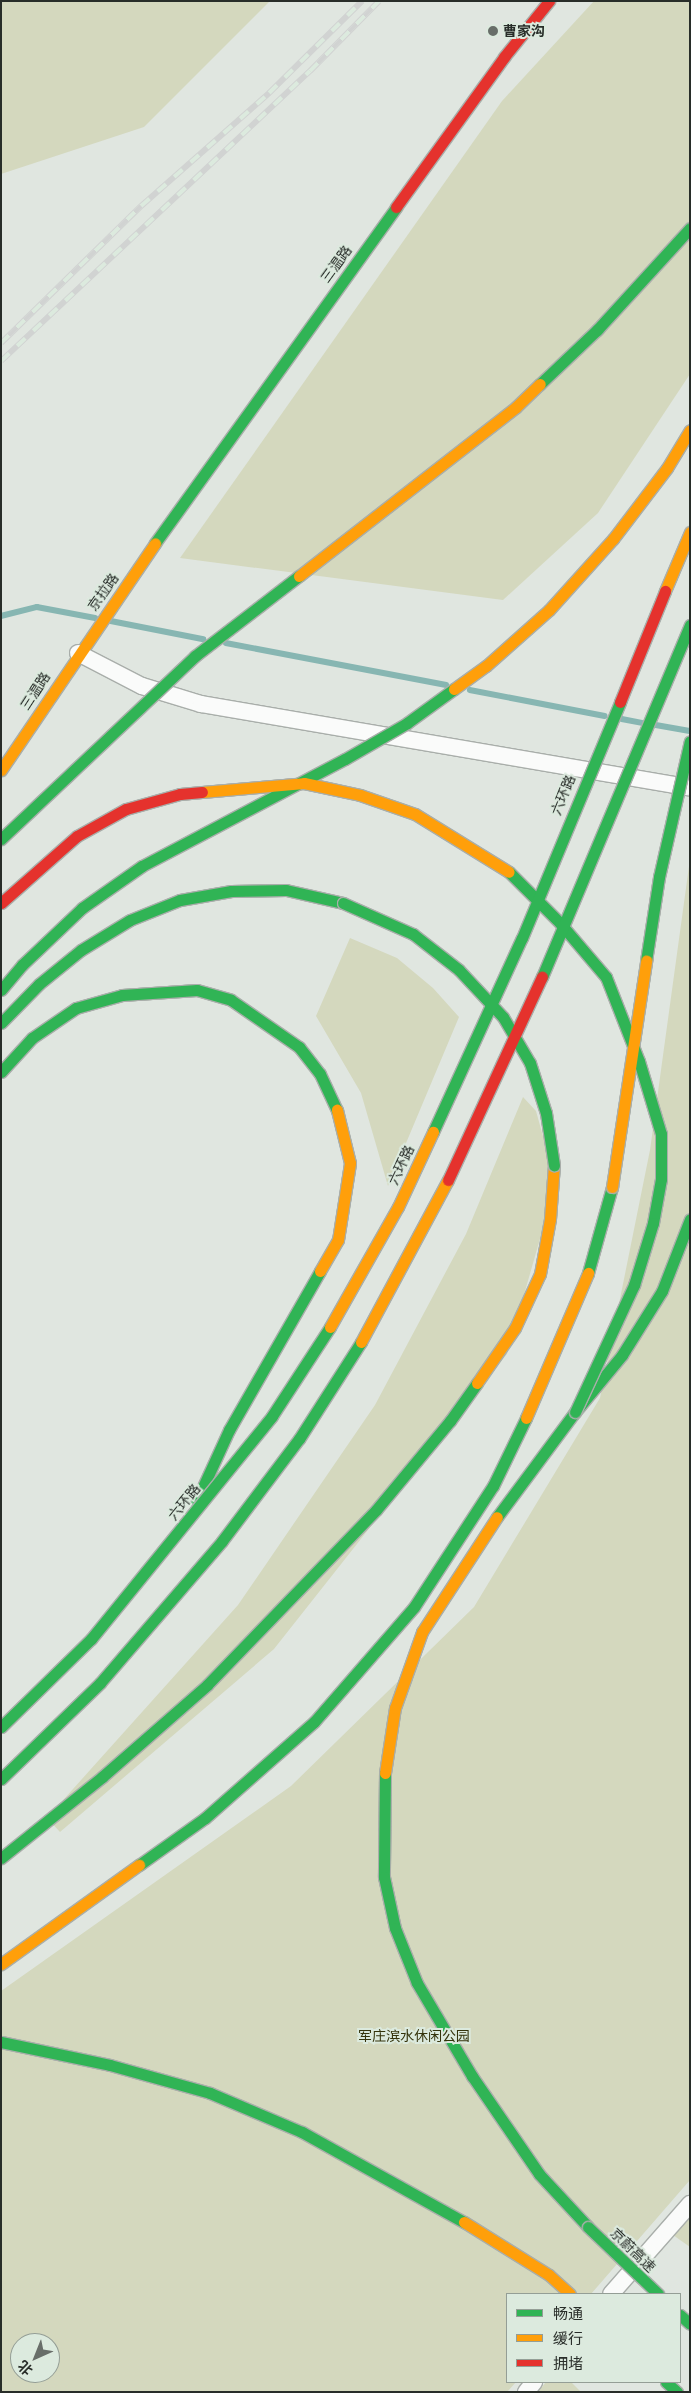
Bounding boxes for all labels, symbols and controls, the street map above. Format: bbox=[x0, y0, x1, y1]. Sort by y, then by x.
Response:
place label: 曹家沟 bbox=[503, 23, 545, 39]
marker: 曹家沟 bbox=[487, 25, 499, 37]
street label: 三温路 bbox=[317, 242, 355, 286]
street label: 京拉路 bbox=[84, 570, 122, 614]
street label: 三温路 bbox=[17, 669, 53, 713]
street label: 六环路 bbox=[547, 772, 579, 818]
street label: 六环路 bbox=[385, 1142, 417, 1188]
street label: 六环路 bbox=[164, 1480, 204, 1524]
park label: 军庄滨水休闲公园 bbox=[358, 2028, 470, 2044]
street label: 京蔚高速 bbox=[607, 2225, 659, 2275]
legend bbox=[506, 2293, 681, 2383]
text: 畅通 bbox=[553, 2305, 583, 2322]
text: 缓行 bbox=[553, 2330, 583, 2347]
north arrow bbox=[10, 2333, 60, 2383]
text: 拥堵 bbox=[553, 2355, 583, 2372]
text: 北 bbox=[15, 2357, 36, 2379]

